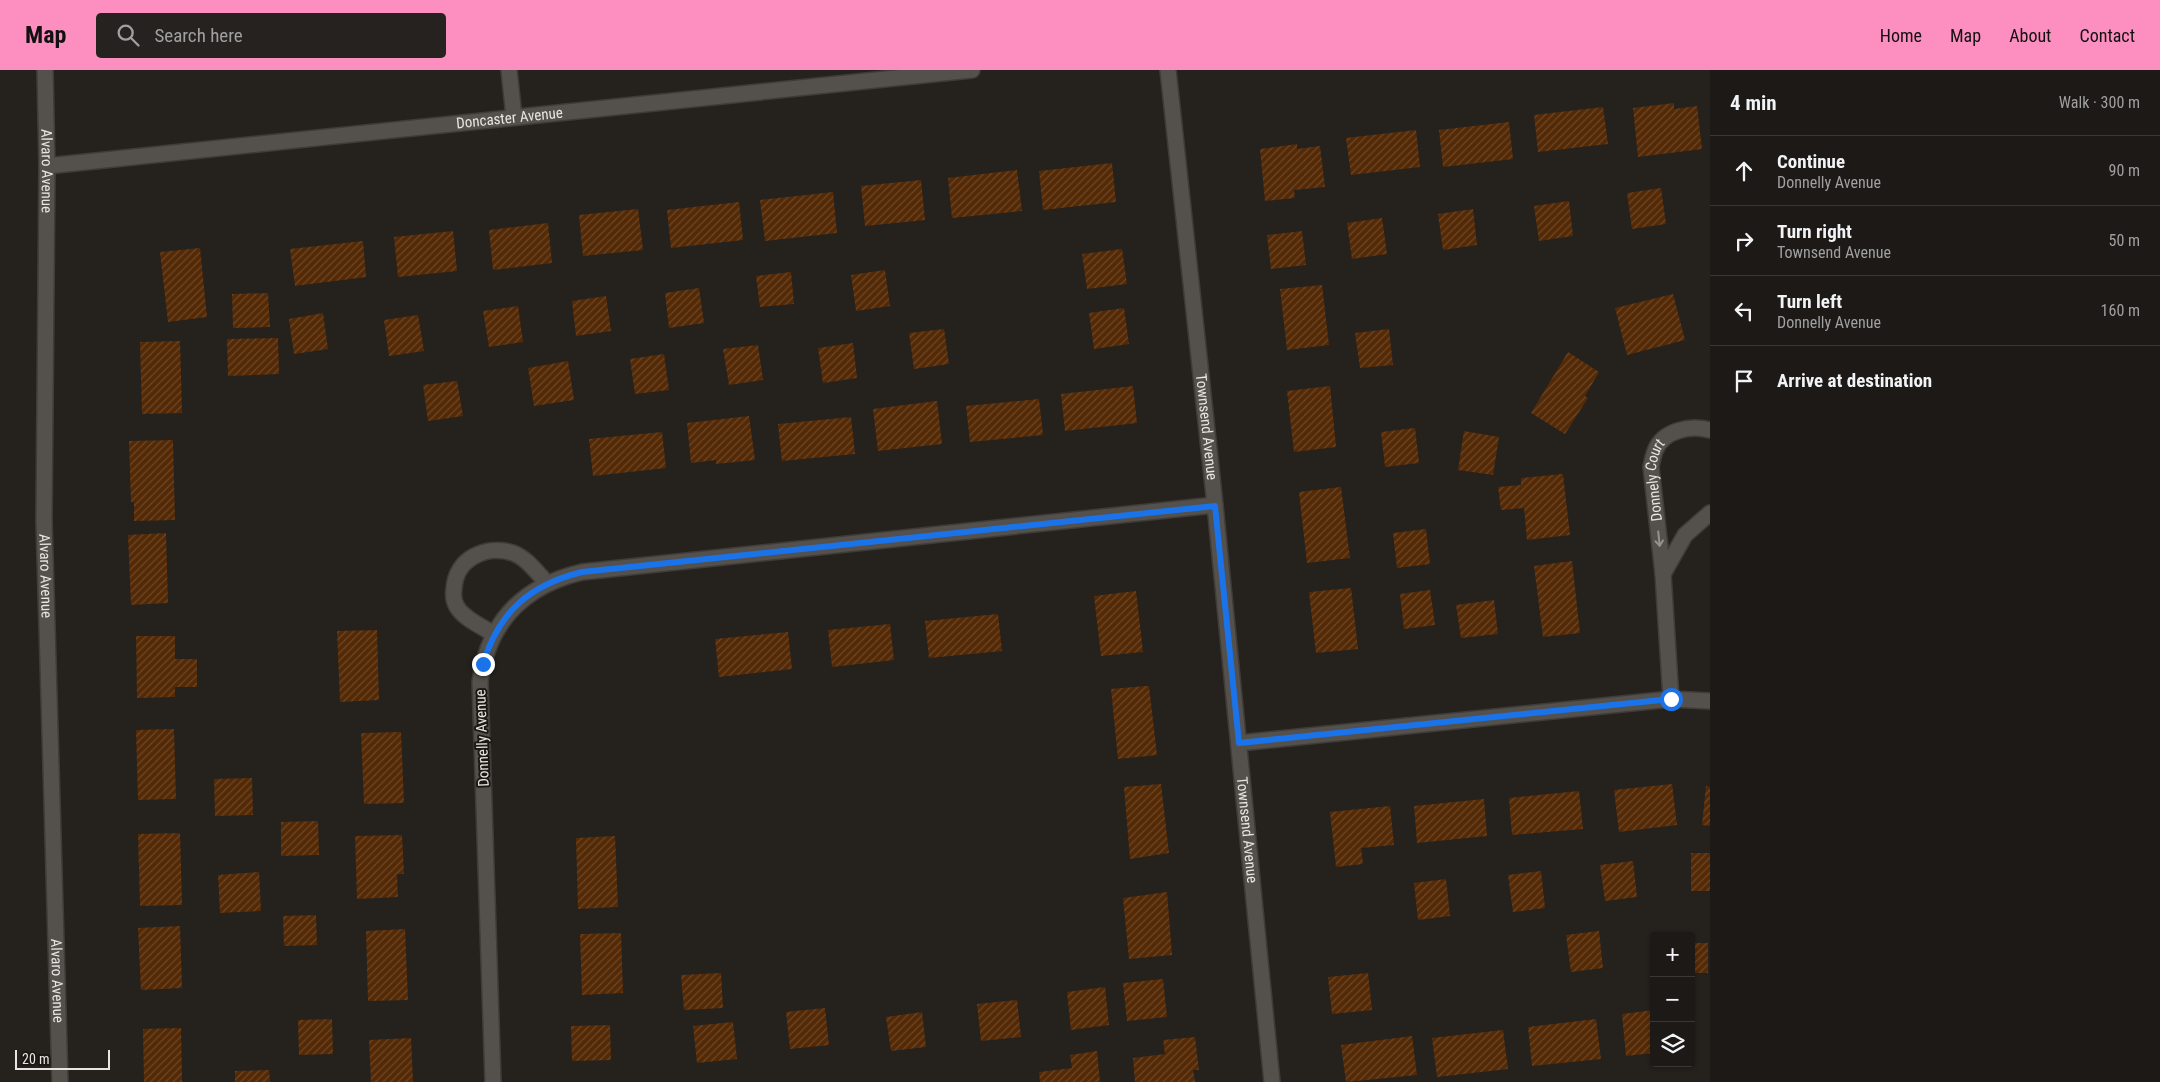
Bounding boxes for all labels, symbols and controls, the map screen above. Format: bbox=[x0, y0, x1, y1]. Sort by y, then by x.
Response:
search box bbox=[96, 13, 446, 58]
text: Map bbox=[25, 21, 66, 49]
icon: search bbox=[114, 21, 142, 49]
text: Search here bbox=[154, 24, 243, 47]
text: Home bbox=[1880, 25, 1922, 46]
text: Map bbox=[1950, 25, 1981, 46]
text: About bbox=[2009, 25, 2051, 46]
text: Contact bbox=[2079, 25, 2135, 46]
text: 4 min bbox=[1730, 91, 1777, 115]
text: Walk · 300 m bbox=[2059, 93, 2140, 112]
street label: Doncaster Avenue bbox=[455, 104, 564, 132]
street label: Alvaro Avenue bbox=[37, 129, 56, 213]
text: Continue bbox=[1777, 150, 1845, 173]
icon: ahead bbox=[1730, 157, 1758, 185]
text: 90 m bbox=[2108, 161, 2140, 180]
text: Donnelly Avenue bbox=[1777, 173, 1881, 192]
text: Turn right bbox=[1777, 220, 1852, 243]
icon: right bbox=[1730, 227, 1758, 255]
text: 50 m bbox=[2108, 231, 2140, 250]
text: Townsend Avenue bbox=[1777, 243, 1891, 262]
text: Turn left bbox=[1777, 290, 1842, 313]
icon: left bbox=[1730, 297, 1758, 325]
text: 160 m bbox=[2101, 301, 2140, 320]
text: Donnelly Avenue bbox=[1777, 313, 1881, 332]
icon: arrive bbox=[1730, 367, 1758, 395]
text: Arrive at destination bbox=[1777, 369, 1932, 392]
street label: Townsend Avenue bbox=[1192, 373, 1221, 481]
street label: Donnely Court bbox=[1641, 435, 1668, 522]
one-way arrow bbox=[1654, 531, 1664, 547]
street label: Alvaro Avenue bbox=[35, 534, 56, 618]
route end bbox=[472, 653, 495, 676]
route start bbox=[1660, 688, 1683, 711]
street label: Donnelly Avenue bbox=[471, 689, 493, 787]
street label: Townsend Avenue bbox=[1233, 776, 1261, 884]
map controls bbox=[1650, 932, 1695, 1067]
button: + bbox=[1650, 932, 1695, 977]
street label: Alvaro Avenue bbox=[47, 938, 67, 1023]
button: − bbox=[1650, 977, 1695, 1022]
button: layers bbox=[1650, 1022, 1695, 1067]
scale bar bbox=[15, 1047, 110, 1070]
text: 20 m bbox=[22, 1051, 50, 1067]

